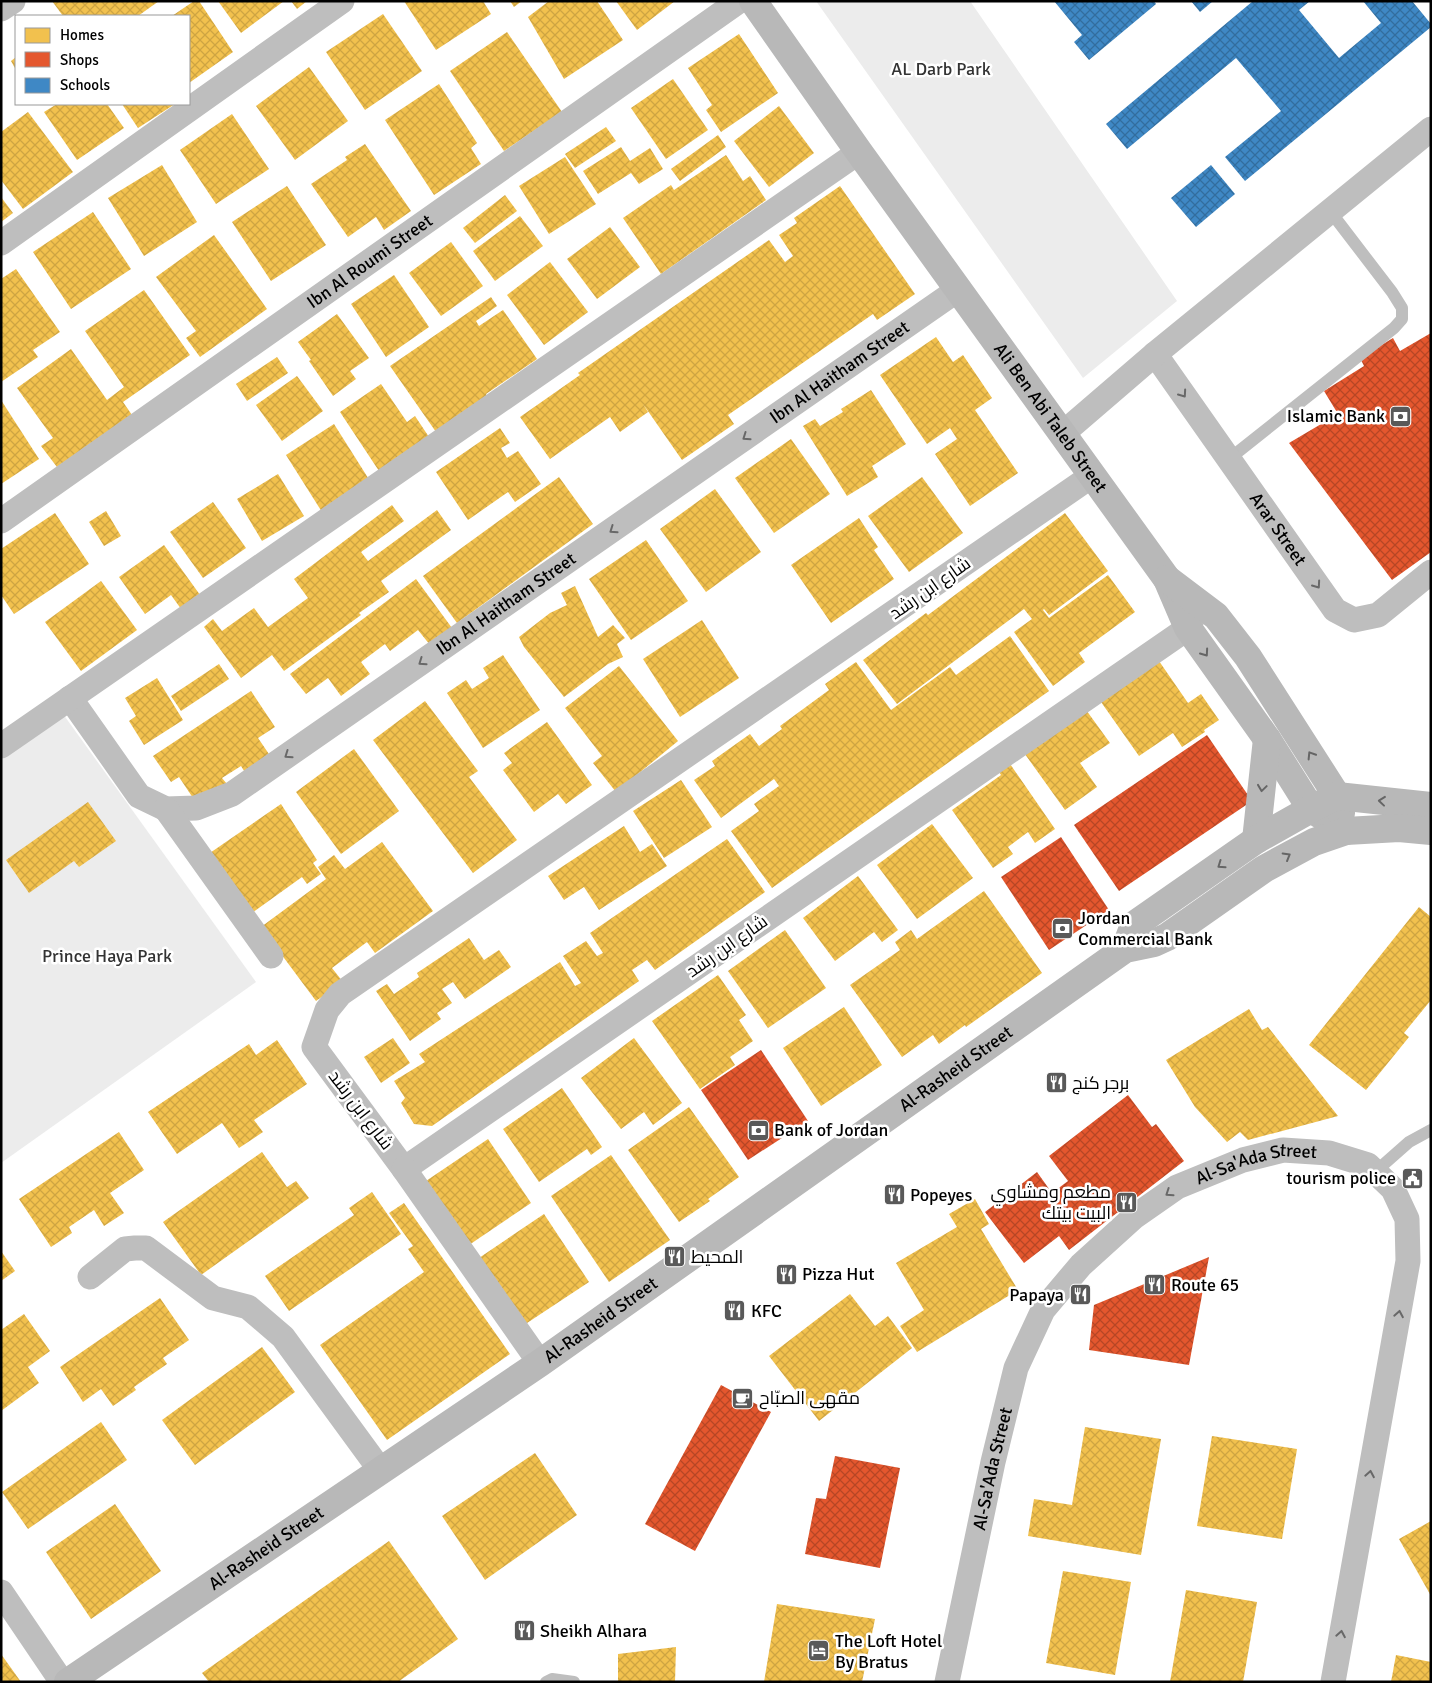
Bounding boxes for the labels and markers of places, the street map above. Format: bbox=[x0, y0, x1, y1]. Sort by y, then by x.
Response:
bank icon: Islamic Bank bbox=[1389, 404, 1413, 428]
place label: Islamic Bank bbox=[1287, 405, 1385, 427]
place label: Jordan Commercial Bank bbox=[1078, 907, 1213, 950]
bank icon: Jordan Commercial Bank bbox=[1050, 916, 1074, 940]
restaurant icon: برجر كنج bbox=[1044, 1071, 1068, 1095]
place label: برجر كنج bbox=[1072, 1072, 1129, 1095]
bank icon: Bank of Jordan bbox=[746, 1118, 770, 1142]
place label: Bank of Jordan bbox=[774, 1119, 888, 1141]
public building icon: tourism police bbox=[1400, 1166, 1424, 1190]
place label: tourism police bbox=[1286, 1167, 1396, 1189]
place label: مطعم ومشاوي البيت بيتك bbox=[991, 1181, 1111, 1224]
restaurant icon: Popeyes bbox=[882, 1183, 906, 1207]
place label: Popeyes bbox=[910, 1184, 973, 1206]
restaurant icon: مطعم ومشاوي البيت بيتك bbox=[1115, 1190, 1139, 1214]
restaurant icon: المحيط bbox=[663, 1245, 687, 1269]
place label: المحيط bbox=[691, 1246, 743, 1268]
restaurant icon: Pizza Hut bbox=[774, 1262, 798, 1286]
place label: Pizza Hut bbox=[802, 1263, 875, 1285]
restaurant icon: Route 65 bbox=[1143, 1273, 1167, 1297]
place label: Route 65 bbox=[1171, 1274, 1239, 1296]
restaurant icon: Papaya bbox=[1068, 1283, 1092, 1307]
place label: Papaya bbox=[1009, 1284, 1064, 1306]
restaurant icon: KFC bbox=[723, 1299, 747, 1323]
place label: KFC bbox=[751, 1300, 782, 1322]
cafe icon: مقهى الصبّاح bbox=[731, 1386, 755, 1410]
place label: مقهى الصبّاح bbox=[759, 1387, 860, 1410]
restaurant icon: Sheikh Alhara bbox=[512, 1619, 536, 1643]
place label: Sheikh Alhara bbox=[540, 1620, 647, 1642]
place label: The Loft Hotel By Bratus bbox=[835, 1630, 942, 1673]
hotel icon: The Loft Hotel By Bratus bbox=[807, 1639, 831, 1663]

